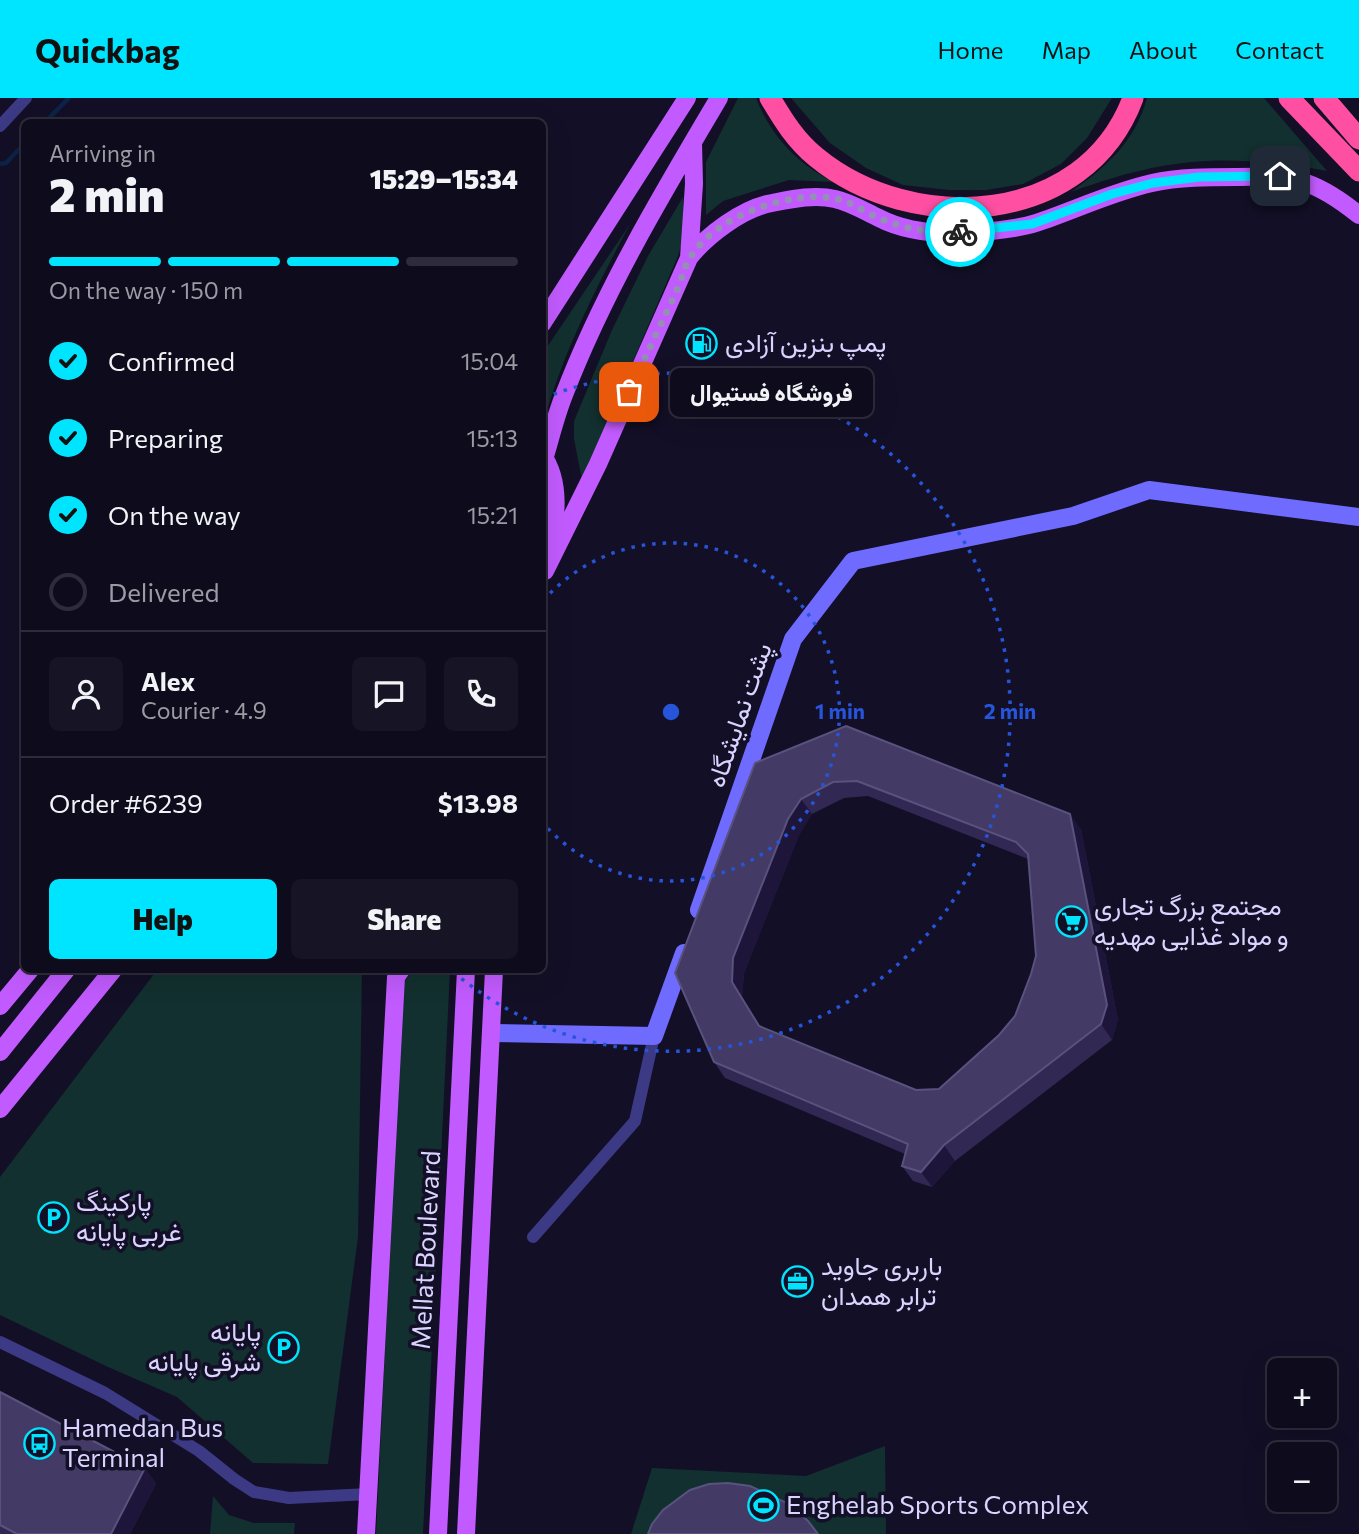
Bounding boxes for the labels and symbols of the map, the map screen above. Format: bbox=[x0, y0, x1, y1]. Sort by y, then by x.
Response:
pin bbox=[1250, 146, 1310, 206]
courier bbox=[925, 197, 995, 267]
fuel station icon: پمپ بنزین آزادی bbox=[685, 326, 719, 360]
place label: پمپ بنزین آزادی bbox=[725, 326, 886, 361]
pin bbox=[599, 362, 659, 422]
callout: فروشگاه فستیوال bbox=[671, 368, 874, 416]
street label: پشت نمایشگاه bbox=[698, 638, 781, 792]
text: 1 min bbox=[815, 698, 865, 723]
text: 2 min bbox=[984, 698, 1036, 723]
centre of rings bbox=[659, 700, 683, 724]
place label: مجتمع بزرگ تجاری و مواد غذایی مهدیه bbox=[1094, 889, 1289, 952]
supermarket icon: مجتمع بزرگ تجاری و مواد غذایی مهدیه bbox=[1054, 904, 1088, 938]
street label: Mellat Boulevard bbox=[404, 1150, 445, 1350]
place label: پارکینگ غربی پایانه bbox=[76, 1185, 182, 1250]
parking icon: پارکینگ غربی پایانه bbox=[36, 1200, 70, 1234]
place label: باربری جاوید ترابر همدان bbox=[821, 1249, 942, 1312]
office icon: باربری جاوید ترابر همدان bbox=[781, 1264, 815, 1298]
place label: پایانه شرقی پایانه bbox=[148, 1315, 261, 1380]
parking icon: پایانه شرقی پایانه bbox=[267, 1330, 301, 1364]
place label: Hamedan Bus Terminal bbox=[62, 1411, 223, 1472]
bus stop icon: Hamedan Bus Terminal bbox=[22, 1426, 56, 1460]
sports icon: Enghelab Sports Complex bbox=[746, 1488, 780, 1522]
place label: Enghelab Sports Complex bbox=[786, 1488, 1089, 1519]

